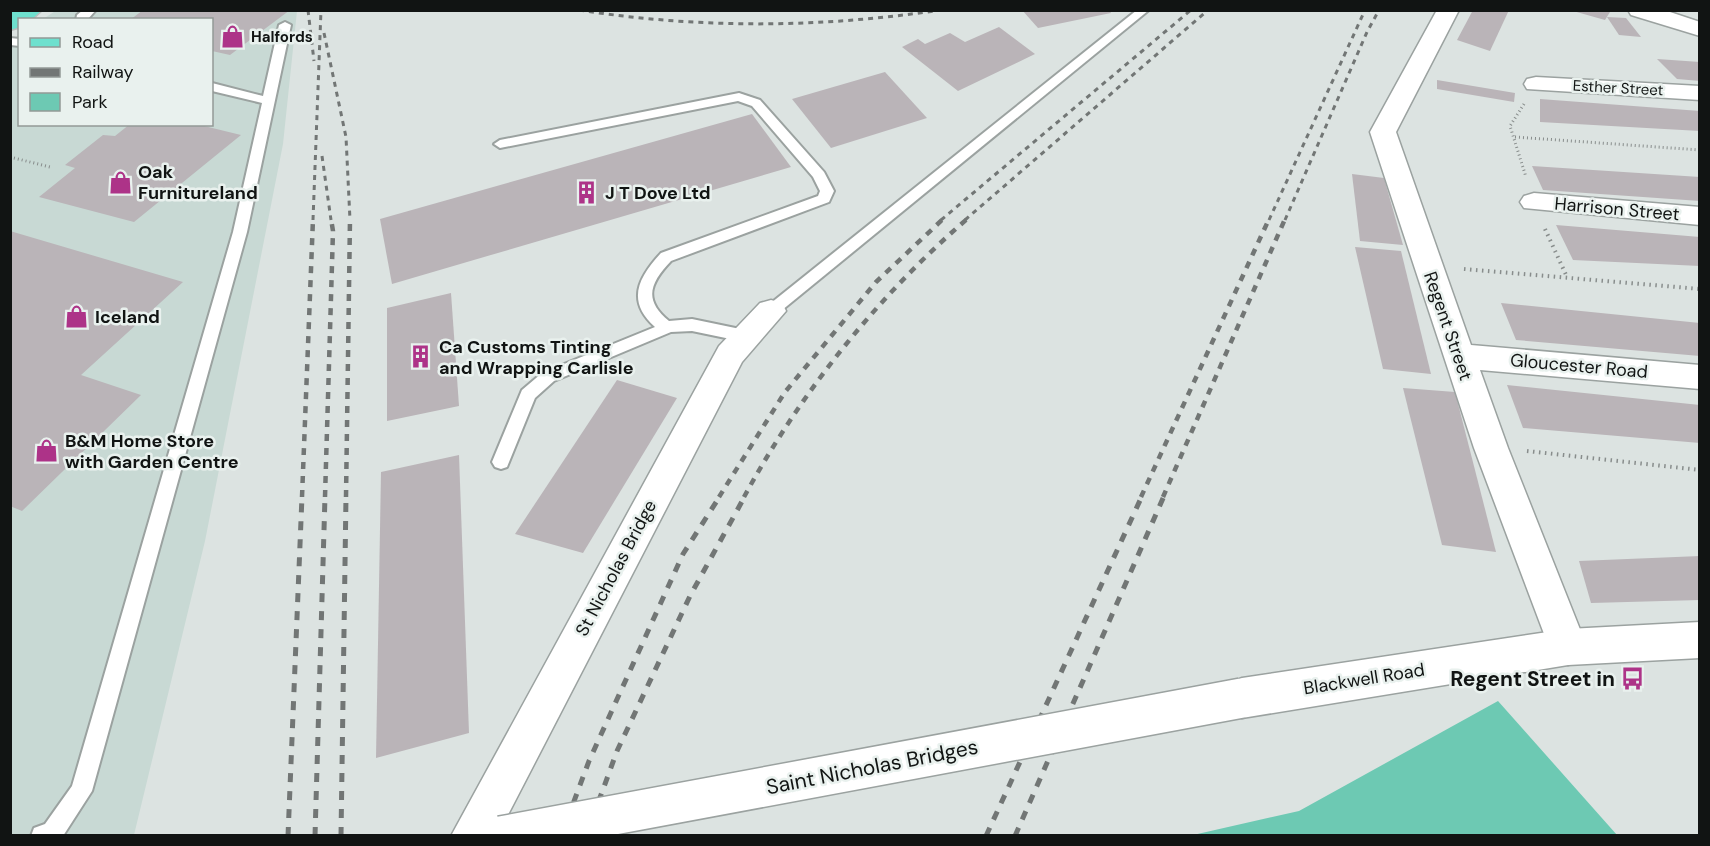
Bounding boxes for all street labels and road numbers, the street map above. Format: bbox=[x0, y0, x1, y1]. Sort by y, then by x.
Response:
street label: Esther Street bbox=[1572, 76, 1664, 100]
street label: Harrison Street bbox=[1553, 192, 1681, 226]
street label: Regent Street bbox=[1418, 268, 1478, 384]
street label: Gloucester Road bbox=[1509, 348, 1649, 384]
street label: St Nicholas Bridge bbox=[570, 496, 662, 640]
street label: Blackwell Road bbox=[1302, 658, 1426, 700]
street label: Saint Nicholas Bridges bbox=[764, 733, 980, 801]

